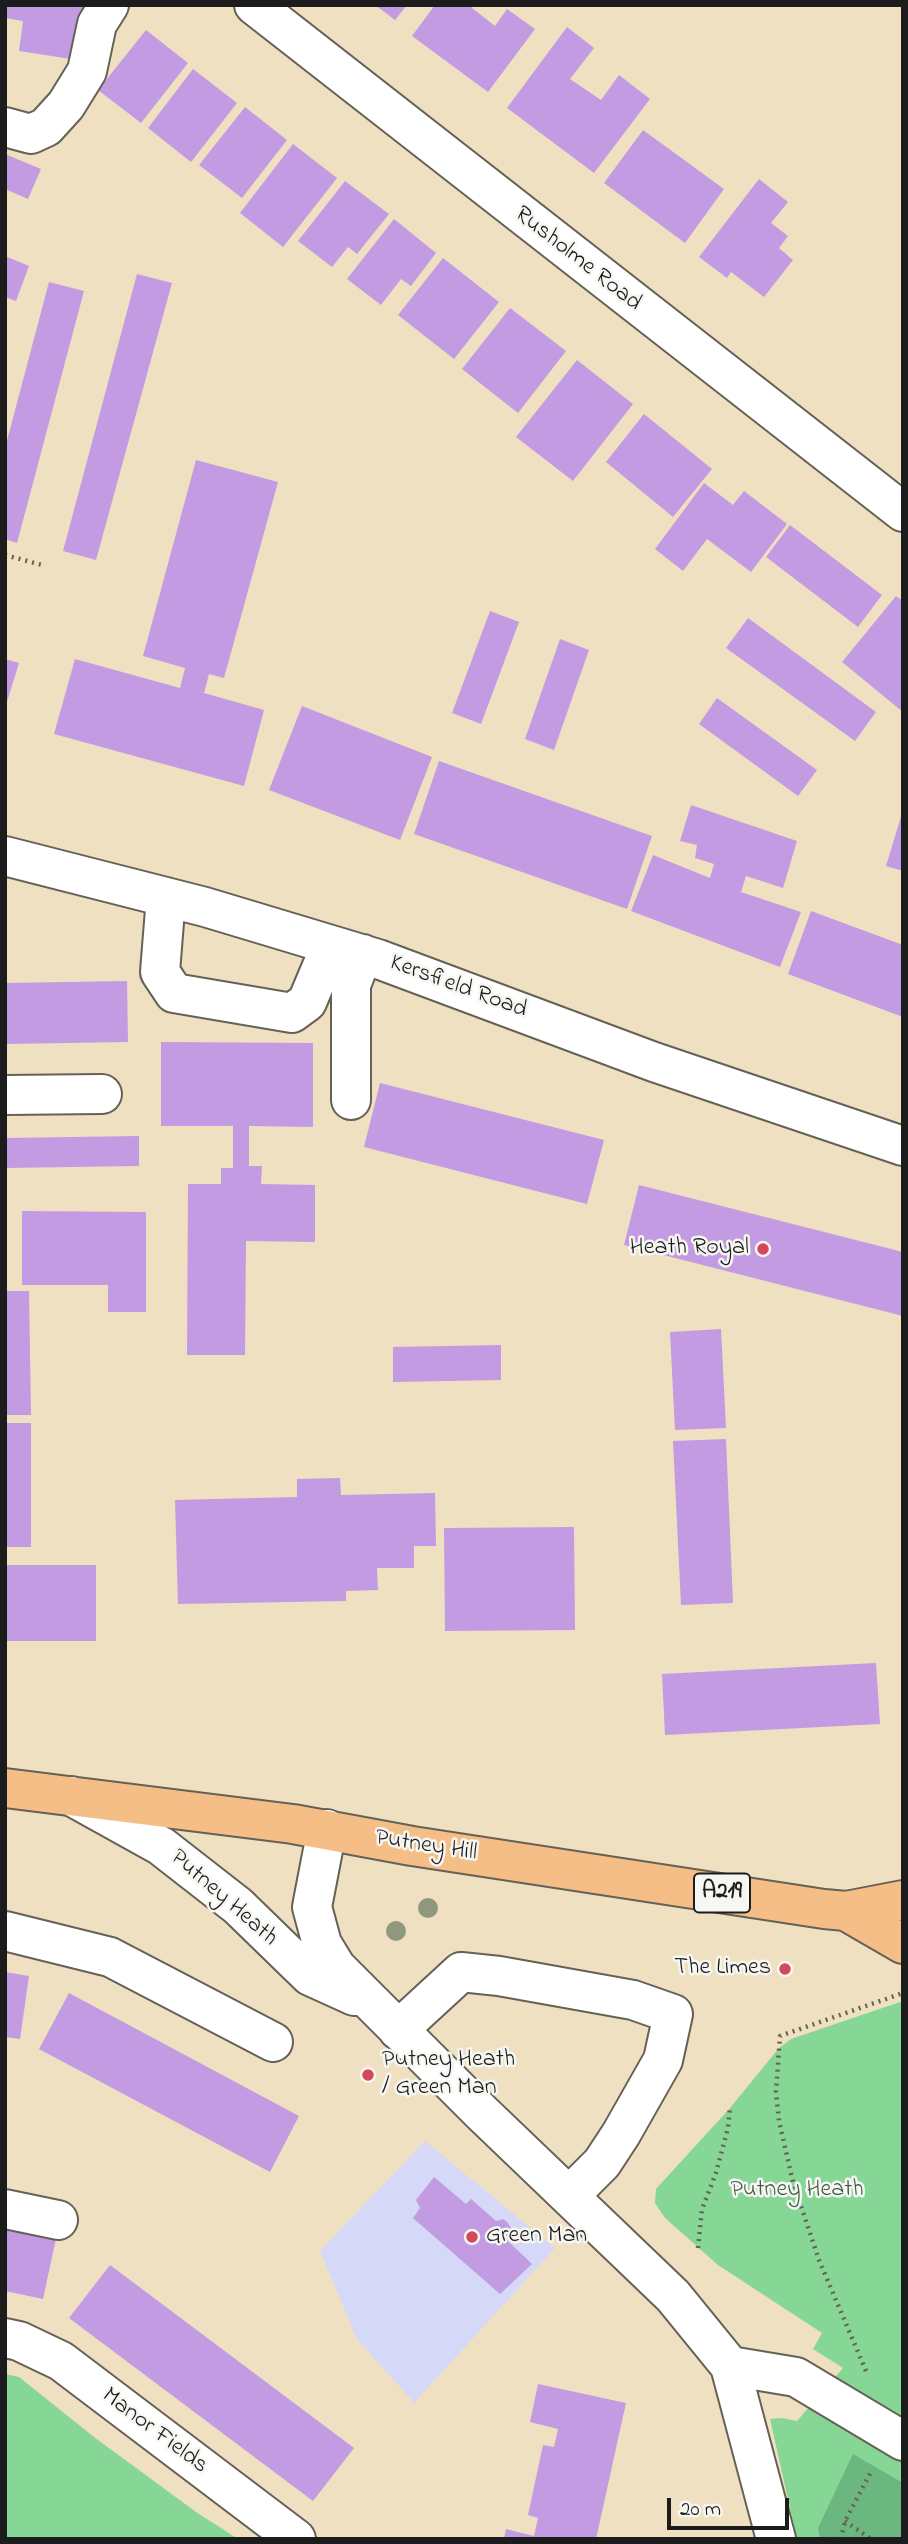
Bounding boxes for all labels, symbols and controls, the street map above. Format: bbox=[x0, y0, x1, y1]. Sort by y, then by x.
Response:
street label: Rusholme Road bbox=[507, 201, 647, 319]
street label: Kersfield Road bbox=[385, 950, 531, 1026]
place label: Heath Royal bbox=[630, 1235, 749, 1263]
marker: Heath Royal bbox=[755, 1241, 771, 1257]
street label: Putney Hill bbox=[373, 1825, 479, 1869]
street label: Putney Heath bbox=[163, 1844, 283, 1954]
road number: A219 bbox=[694, 1874, 750, 1912]
place label: The Limes bbox=[674, 1955, 771, 1983]
marker: The Limes bbox=[777, 1961, 793, 1977]
place label: Putney Heath / Green Man bbox=[382, 2047, 515, 2103]
marker: Putney Heath / Green Man bbox=[360, 2067, 376, 2083]
park label: Putney Heath bbox=[730, 2177, 864, 2205]
place label: Green Man bbox=[486, 2223, 587, 2251]
marker: Green Man bbox=[464, 2229, 480, 2245]
street label: Manor Fields bbox=[95, 2383, 213, 2481]
scale bar bbox=[670, 2484, 792, 2528]
text: 20 m bbox=[680, 2495, 721, 2525]

